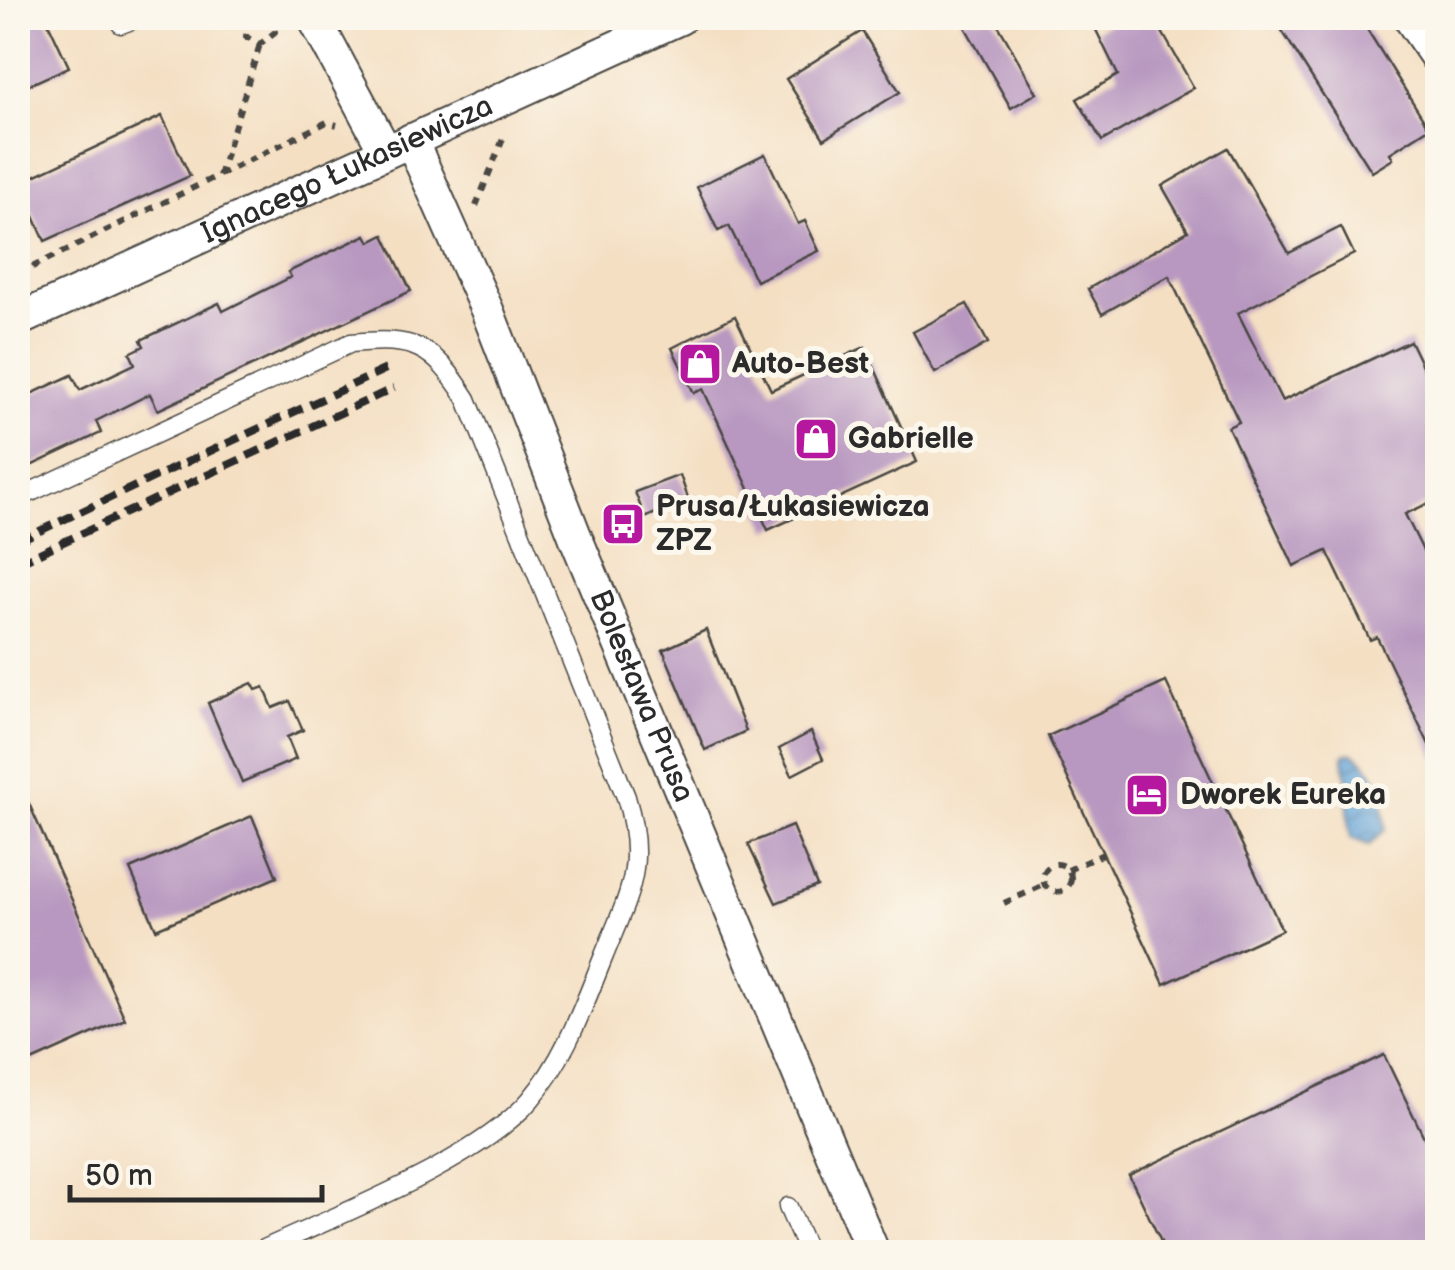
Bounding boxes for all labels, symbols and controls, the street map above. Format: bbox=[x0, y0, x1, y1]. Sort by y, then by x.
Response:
street label: Ignacego Łukasiewicza bbox=[196, 88, 499, 252]
shop icon: Auto-Best bbox=[677, 341, 723, 387]
place label: Auto-Best bbox=[731, 346, 869, 382]
shop icon: Gabrielle bbox=[793, 416, 839, 462]
place label: Gabrielle bbox=[848, 421, 974, 457]
place label: Prusa/Łukasiewicza ZPZ bbox=[656, 489, 930, 559]
bus stop icon: Prusa/Łukasiewicza ZPZ bbox=[600, 501, 646, 547]
street label: Bolesława Prusa bbox=[581, 585, 702, 807]
hotel icon: Dworek Eureka bbox=[1124, 772, 1170, 818]
place label: Dworek Eureka bbox=[1180, 777, 1386, 813]
scale bar bbox=[70, 1140, 322, 1202]
text: 50 m bbox=[85, 1158, 153, 1194]

